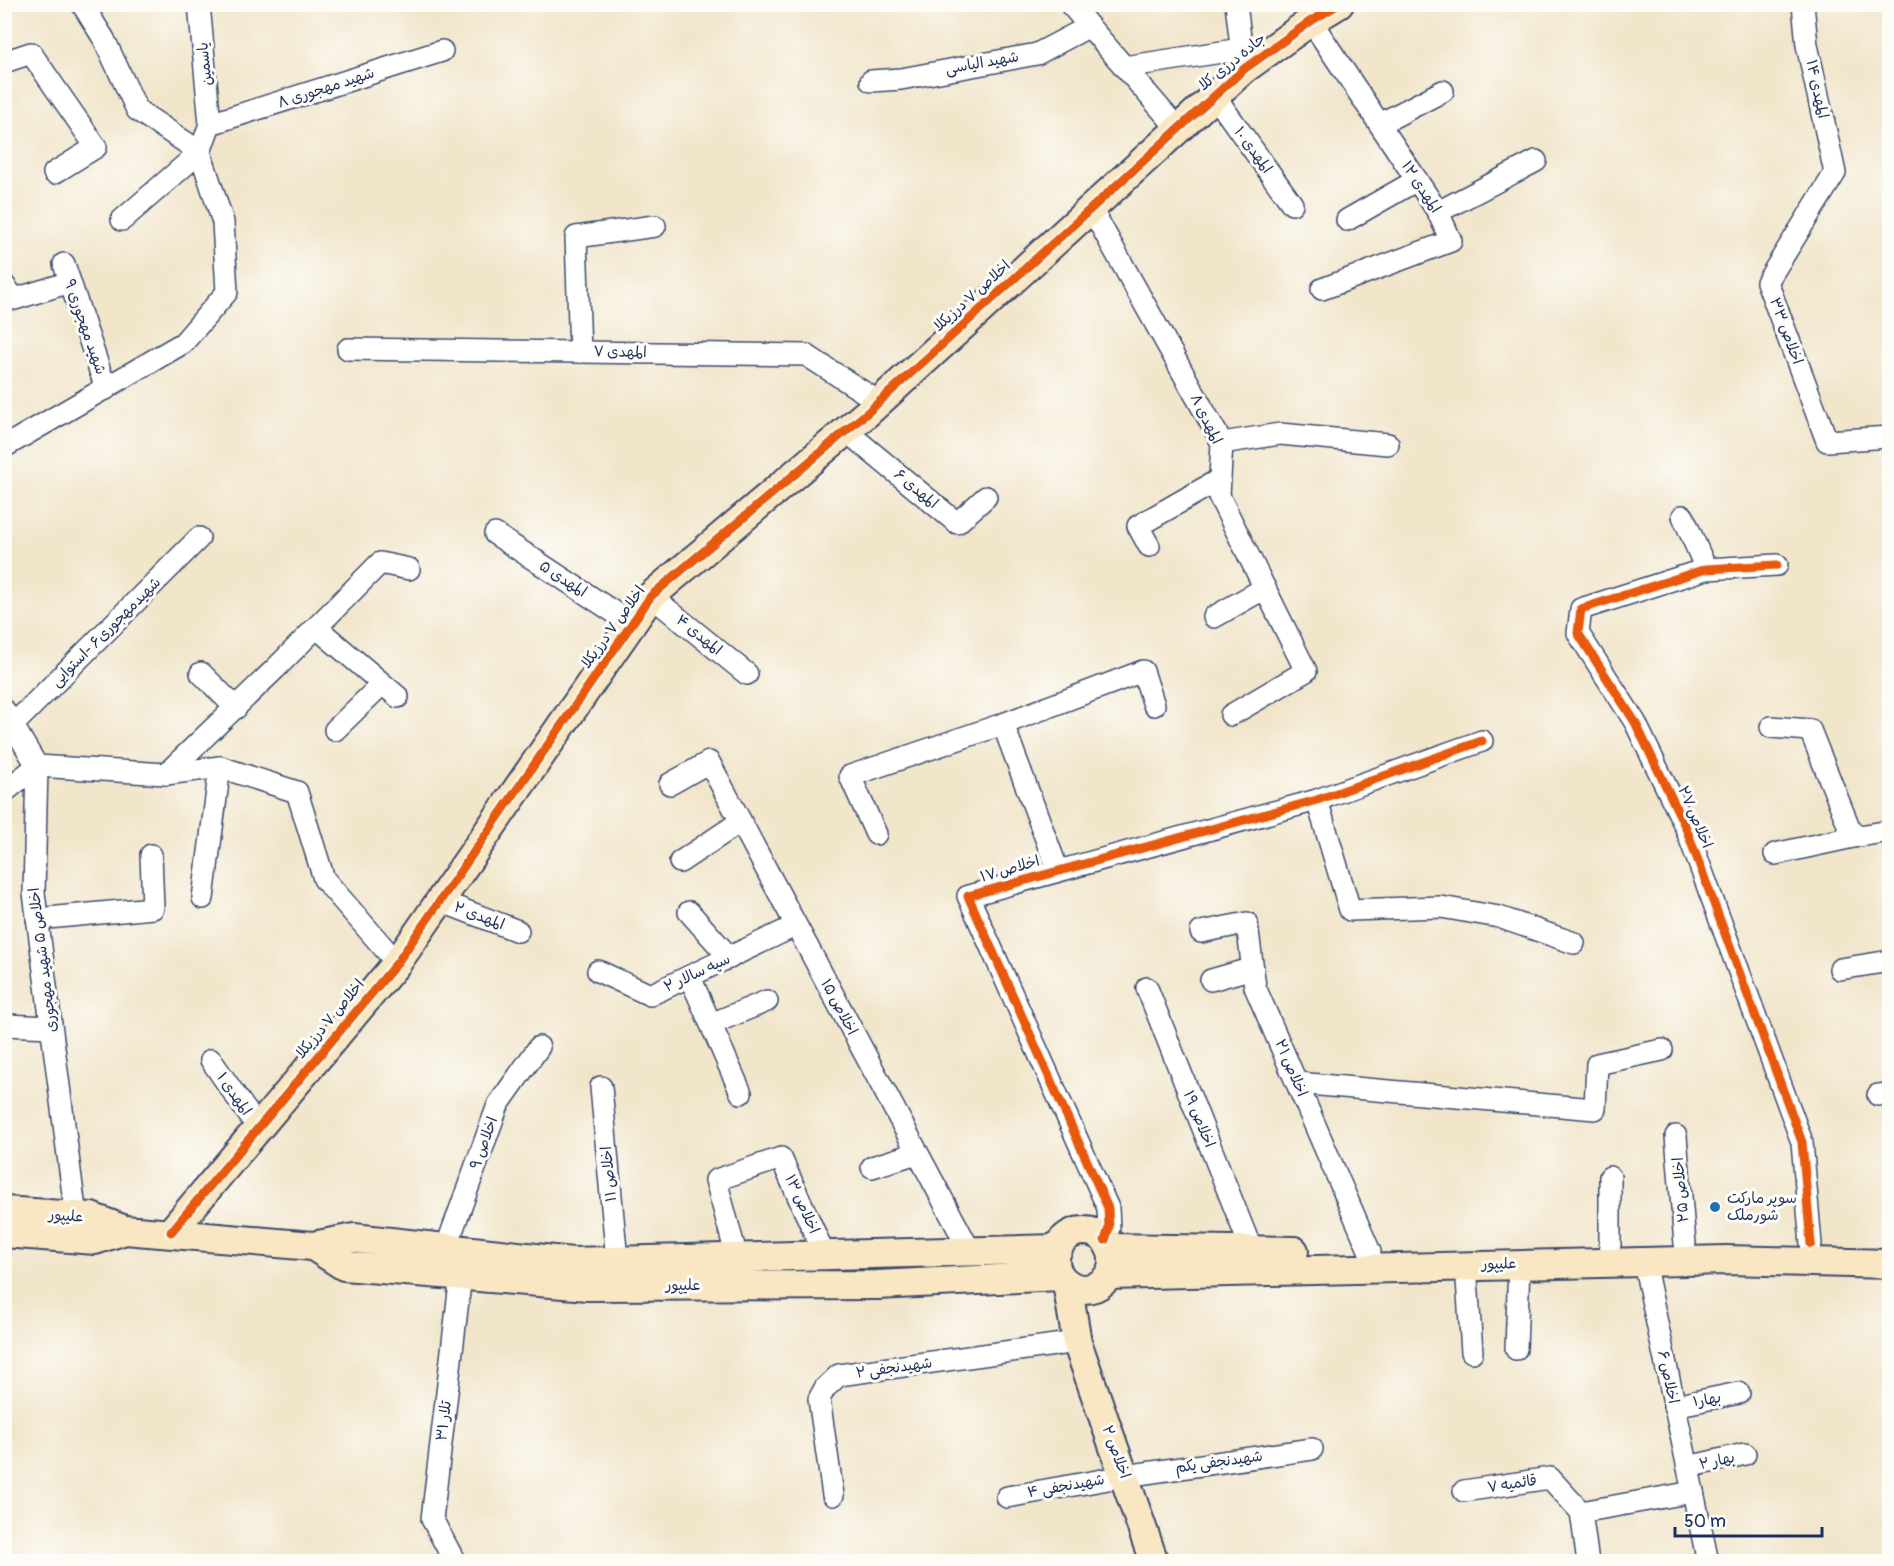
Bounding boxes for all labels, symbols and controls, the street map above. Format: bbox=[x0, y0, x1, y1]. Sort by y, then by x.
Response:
street label: جاده درزی کلا bbox=[1194, 29, 1270, 95]
street label: یاسمین bbox=[193, 41, 217, 87]
street label: شهید الیاسی bbox=[944, 47, 1020, 79]
street label: المهدی ۱۴ bbox=[1802, 58, 1832, 120]
street label: شهید مهجوری ۸ bbox=[275, 63, 377, 113]
street label: المهدی ۱۰ bbox=[1230, 123, 1276, 177]
street label: المهدی ۱۲ bbox=[1397, 157, 1445, 217]
street label: اخلاص ۷ درزیکلا bbox=[929, 256, 1015, 336]
street label: شهید مهجوری ۹ bbox=[60, 277, 110, 377]
street label: اخلاص ۳۳ bbox=[1765, 295, 1807, 367]
street label: المهدی ۷ bbox=[593, 342, 647, 362]
street label: المهدی ۸ bbox=[1186, 391, 1226, 447]
street label: المهدی ۶ bbox=[890, 465, 942, 513]
street label: المهدی ۵ bbox=[535, 557, 591, 601]
street label: شهیدمهجوری۶ -استوایی bbox=[47, 573, 165, 691]
street label: اخلاص ۷ درزیکلا bbox=[577, 582, 649, 672]
street label: المهدی ۴ bbox=[672, 611, 726, 659]
street label: اخلاص ۲۷ bbox=[1673, 783, 1717, 851]
street label: اخلاص ۱۷ bbox=[978, 851, 1042, 887]
street label: اخلاص ۵ شهید مهجوری bbox=[25, 887, 61, 1033]
street label: المهدی ۲ bbox=[451, 898, 507, 934]
street label: سپه سالار ۲ bbox=[661, 949, 733, 997]
street label: اخلاص ۷ درزیکلا bbox=[291, 975, 369, 1063]
street label: اخلاص ۱۵ bbox=[816, 976, 862, 1038]
street label: اخلاص ۲۱ bbox=[1270, 1036, 1312, 1100]
street label: المهدی ۱ bbox=[212, 1069, 256, 1119]
street label: اخلاص ۱۹ bbox=[1179, 1088, 1219, 1150]
street label: اخلاص ۹ bbox=[466, 1114, 502, 1172]
street label: اخلاص ۱۱ bbox=[597, 1145, 621, 1203]
street label: اخلاص ۲۵ bbox=[1669, 1156, 1693, 1224]
street label: اخلاص ۱۳ bbox=[781, 1171, 823, 1237]
place label: سوپر مارکت شورملک bbox=[1727, 1189, 1797, 1225]
marker: سوپر مارکت شورملک bbox=[1708, 1200, 1722, 1214]
street label: علیپور bbox=[47, 1205, 84, 1227]
street label: علیپور bbox=[1481, 1254, 1516, 1274]
street label: علیپور bbox=[665, 1276, 700, 1295]
street label: اخلاص ۶ bbox=[1653, 1349, 1683, 1405]
street label: شهیدنجفی ۲ bbox=[855, 1353, 933, 1383]
street label: بهار۱ bbox=[1691, 1388, 1723, 1412]
street label: تلار ۳۱ bbox=[432, 1399, 456, 1442]
street label: اخلاص ۲ bbox=[1098, 1423, 1134, 1481]
street label: شهیدنجفی یکم bbox=[1174, 1446, 1264, 1480]
street label: بهار ۲ bbox=[1697, 1448, 1737, 1474]
street label: شهیدنجفی ۴ bbox=[1026, 1470, 1106, 1502]
street label: قائمیه ۷ bbox=[1486, 1471, 1538, 1497]
scale bar bbox=[1675, 1500, 1822, 1538]
text: 50 m bbox=[1684, 1510, 1726, 1533]

